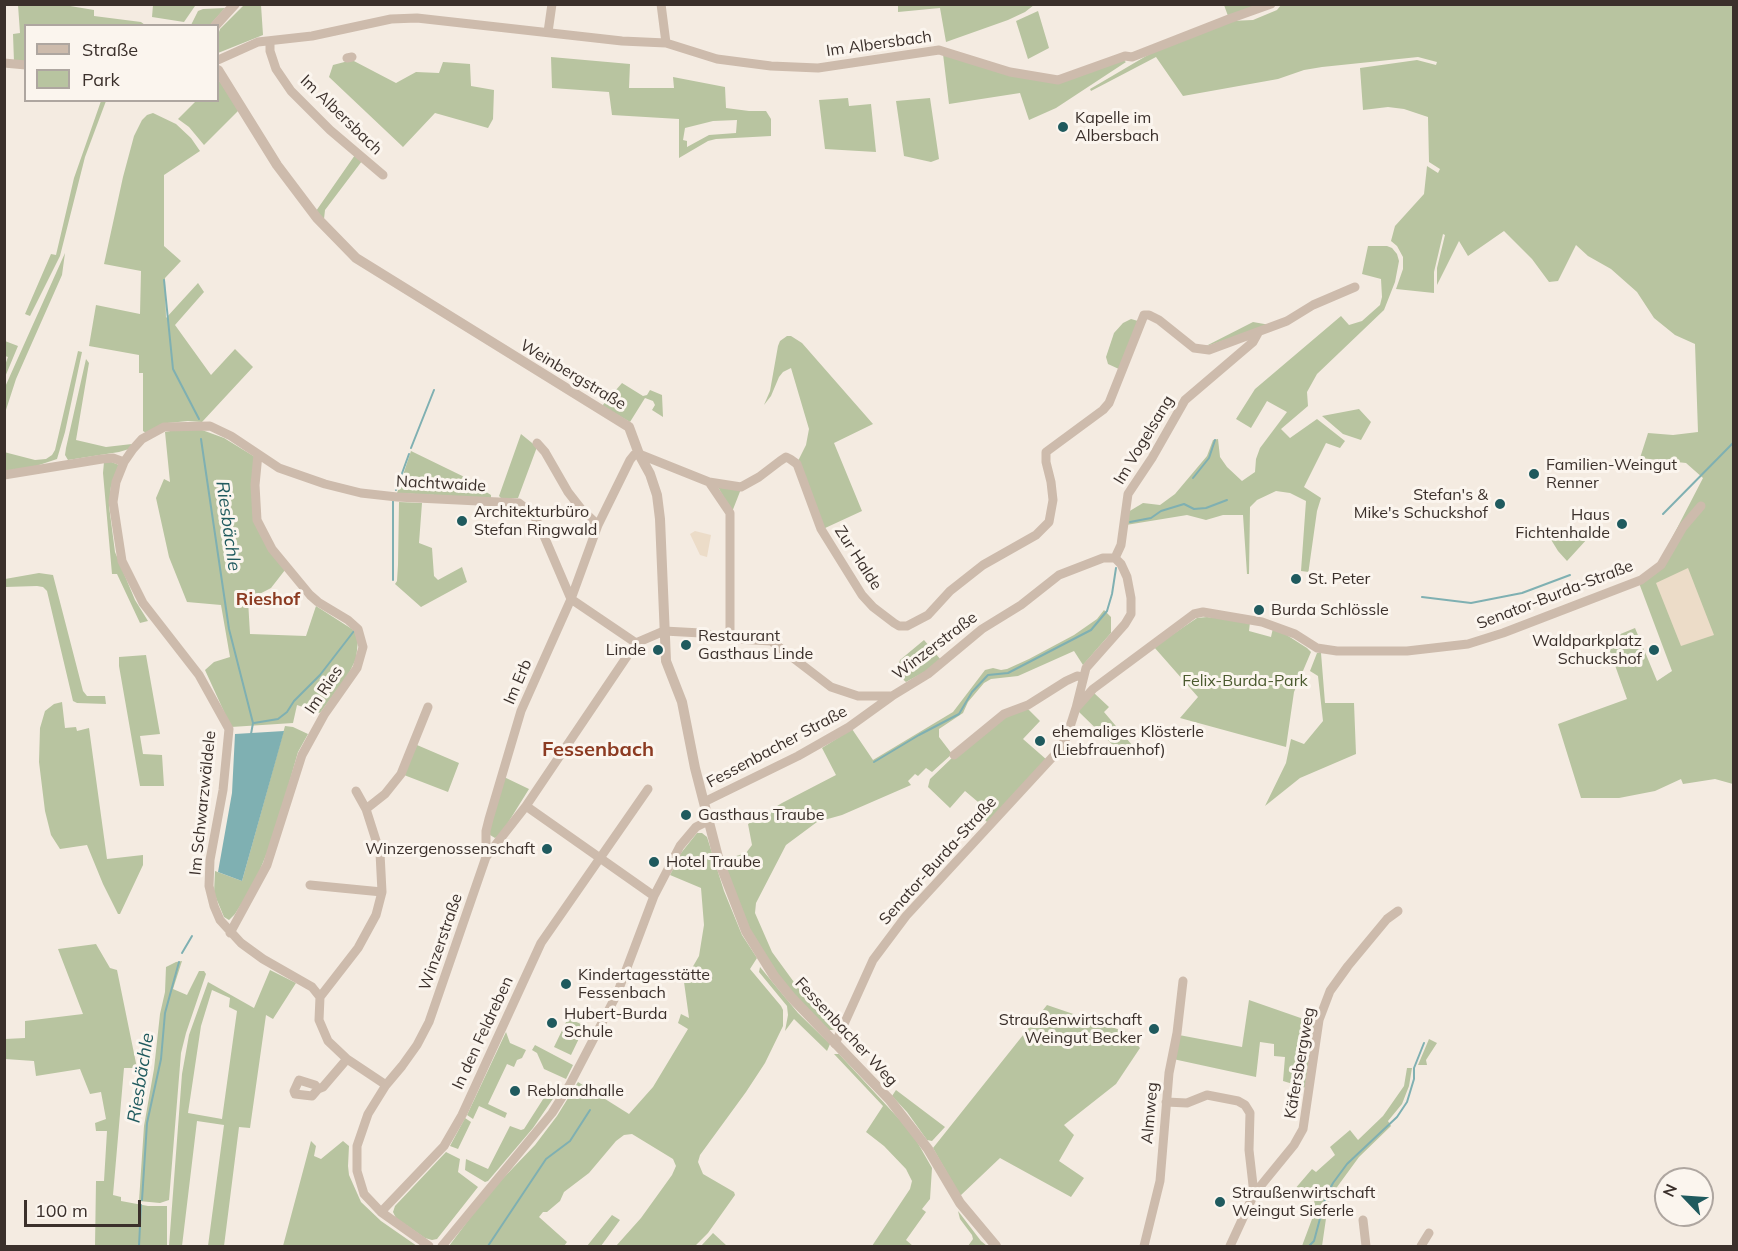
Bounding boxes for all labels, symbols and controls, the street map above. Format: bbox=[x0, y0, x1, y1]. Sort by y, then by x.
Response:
legend bbox=[24, 24, 219, 102]
street label: Im Albersbach bbox=[825, 27, 933, 61]
text: Straße bbox=[82, 38, 138, 61]
text: Park bbox=[82, 68, 120, 91]
street label: Im Albersbach bbox=[296, 71, 386, 159]
place label: Kapelle im Albersbach bbox=[1075, 108, 1159, 146]
marker: Kapelle im Albersbach bbox=[1056, 120, 1070, 134]
street label: Weinbergstraße bbox=[517, 336, 629, 414]
street label: Im Vogelsang bbox=[1110, 392, 1178, 488]
place label: Familien-Weingut Renner bbox=[1546, 455, 1677, 493]
marker: Familien-Weingut Renner bbox=[1527, 467, 1541, 481]
street label: Nachtwaide bbox=[396, 472, 486, 496]
water label: Riesbächle bbox=[211, 480, 245, 572]
place label: Stefan's & Mike's Schuckshof bbox=[1354, 485, 1488, 523]
marker: Stefan's & Mike's Schuckshof bbox=[1493, 497, 1507, 511]
place label: Architekturbüro Stefan Ringwald bbox=[474, 502, 597, 540]
place label: Haus Fichtenhalde bbox=[1515, 505, 1610, 543]
marker: Architekturbüro Stefan Ringwald bbox=[455, 514, 469, 528]
marker: Haus Fichtenhalde bbox=[1615, 517, 1629, 531]
street label: Zur Halde bbox=[830, 522, 886, 594]
street label: Senator-Burda-Straße bbox=[1474, 556, 1636, 634]
place label: St. Peter bbox=[1308, 569, 1370, 589]
marker: St. Peter bbox=[1289, 572, 1303, 586]
district label: Rieshof bbox=[236, 589, 300, 611]
place label: Burda Schlössle bbox=[1271, 600, 1389, 620]
marker: Burda Schlössle bbox=[1252, 603, 1266, 617]
street label: Winzerstraße bbox=[889, 608, 981, 684]
place label: Restaurant Gasthaus Linde bbox=[698, 626, 813, 664]
place label: Waldparkplatz Schuckshof bbox=[1532, 631, 1642, 669]
marker: Restaurant Gasthaus Linde bbox=[679, 638, 693, 652]
place label: Linde bbox=[606, 640, 646, 660]
marker: Linde bbox=[651, 643, 665, 657]
marker: Waldparkplatz Schuckshof bbox=[1647, 643, 1661, 657]
street label: Im Erb bbox=[500, 657, 536, 707]
street label: Im Ries bbox=[301, 662, 347, 718]
park label: Felix-Burda-Park bbox=[1182, 671, 1308, 691]
street label: Fessenbacher Straße bbox=[704, 702, 850, 792]
place label: ehemaliges Klösterle (Liebfrauenhof) bbox=[1052, 722, 1204, 760]
street label: Im Schwarzwäldele bbox=[186, 730, 220, 876]
marker: ehemaliges Klösterle (Liebfrauenhof) bbox=[1033, 734, 1047, 748]
district label: Fessenbach bbox=[542, 738, 654, 762]
street label: Senator-Burda-Straße bbox=[875, 793, 1001, 929]
place label: Gasthaus Traube bbox=[698, 805, 824, 825]
marker: Gasthaus Traube bbox=[679, 808, 693, 822]
place label: Winzergenossenschaft bbox=[365, 839, 535, 859]
marker: Winzergenossenschaft bbox=[540, 842, 554, 856]
place label: Hotel Traube bbox=[666, 852, 761, 872]
marker: Hotel Traube bbox=[647, 855, 661, 869]
street label: Winzerstraße bbox=[415, 891, 467, 993]
place label: Kindertagesstätte Fessenbach bbox=[578, 965, 710, 1003]
street label: In den Feldreben bbox=[448, 973, 518, 1093]
street label: Fessenbacher Weg bbox=[791, 974, 901, 1090]
marker: Kindertagesstätte Fessenbach bbox=[559, 977, 573, 991]
place label: Hubert-Burda Schule bbox=[564, 1004, 667, 1042]
street label: Käfersbergweg bbox=[1281, 1006, 1319, 1120]
place label: Straußenwirtschaft Weingut Becker bbox=[999, 1010, 1142, 1048]
marker: Hubert-Burda Schule bbox=[545, 1016, 559, 1030]
marker: Straußenwirtschaft Weingut Becker bbox=[1147, 1022, 1161, 1036]
water label: Riesbächle bbox=[123, 1032, 159, 1124]
place label: Reblandhalle bbox=[527, 1081, 624, 1101]
street label: Almweg bbox=[1138, 1081, 1162, 1145]
marker: Reblandhalle bbox=[508, 1084, 522, 1098]
north arrow bbox=[1654, 1167, 1714, 1227]
text: N bbox=[1658, 1181, 1681, 1200]
place label: Straußenwirtschaft Weingut Sieferle bbox=[1232, 1183, 1375, 1221]
scale bar bbox=[27, 1188, 144, 1226]
marker: Straußenwirtschaft Weingut Sieferle bbox=[1213, 1195, 1227, 1209]
text: 100 m bbox=[35, 1199, 88, 1222]

